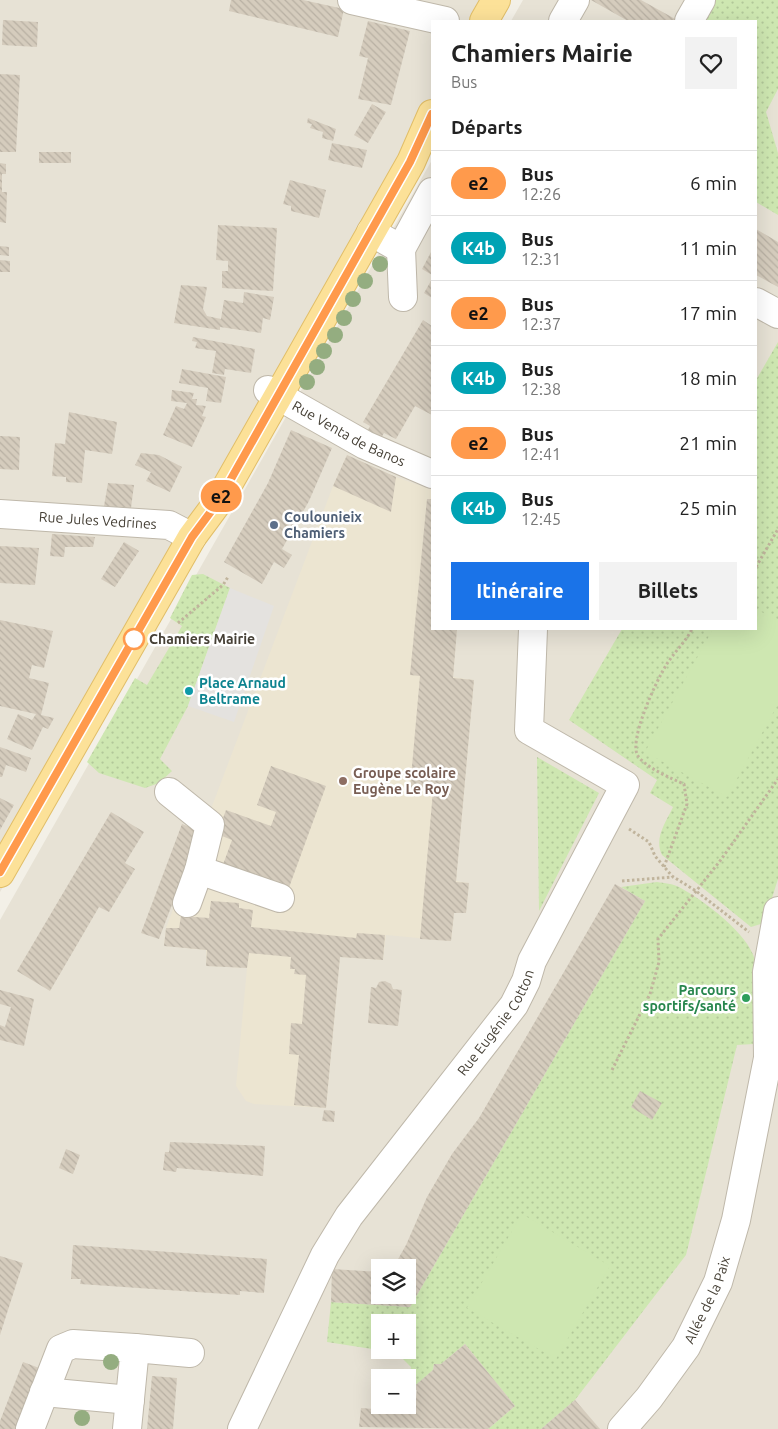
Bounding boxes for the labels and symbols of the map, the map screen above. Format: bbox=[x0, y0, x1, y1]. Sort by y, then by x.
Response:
street label: Rue Venta de Banos bbox=[290, 398, 408, 469]
line badge: e2 bbox=[198, 480, 244, 512]
street label: Rue Jules Vedrines bbox=[38, 509, 157, 532]
place label: Coulounieix Chamiers bbox=[284, 509, 362, 541]
marker: Coulounieix Chamiers bbox=[268, 519, 280, 531]
marker: Chamiers Mairie bbox=[123, 628, 145, 650]
place label: Chamiers Mairie bbox=[149, 631, 255, 647]
place label: Place Arnaud Beltrame bbox=[199, 675, 286, 707]
marker: Place Arnaud Beltrame bbox=[183, 685, 195, 697]
place label: Groupe scolaire Eugène Le Roy bbox=[353, 765, 456, 797]
marker: Groupe scolaire Eugène Le Roy bbox=[337, 775, 349, 787]
street label: Rue Eugénie Cotton bbox=[454, 968, 537, 1079]
place label: Parcours sportifs/santé bbox=[643, 982, 736, 1014]
marker: Parcours sportifs/santé bbox=[740, 992, 752, 1004]
street label: Allée de la Paix bbox=[681, 1254, 733, 1346]

